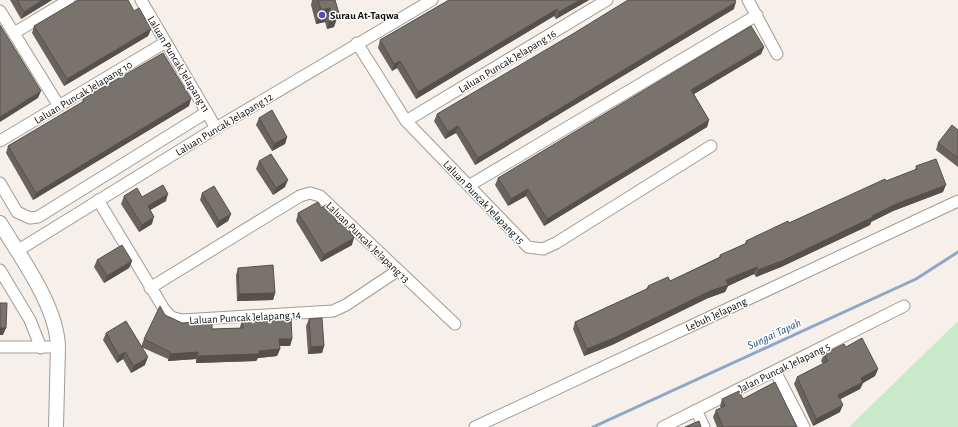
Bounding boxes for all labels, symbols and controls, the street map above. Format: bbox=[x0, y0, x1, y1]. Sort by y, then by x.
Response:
marker: Surau At-Taqwa bbox=[317, 10, 327, 20]
place label: Surau At-Taqwa bbox=[330, 10, 400, 21]
street label: Laluan Puncak Jelapang 11 bbox=[145, 14, 212, 114]
street label: Laluan Puncak Jelapang 16 bbox=[457, 28, 558, 95]
street label: Laluan Puncak Jelapang 10 bbox=[32, 59, 134, 126]
street label: Laluan Puncak Jelapang 12 bbox=[174, 91, 275, 158]
street label: Laluan Puncak Jelapang 15 bbox=[441, 159, 526, 246]
street label: Laluan Puncak Jelapang 13 bbox=[324, 200, 412, 285]
street label: Lebuh Jelapang bbox=[684, 295, 749, 333]
street label: Laluan Puncak Jelapang 14 bbox=[189, 309, 301, 326]
water label: Sungai Tapah bbox=[745, 316, 803, 353]
street label: Jalan Puncak Jelapang 5 bbox=[737, 340, 832, 394]

